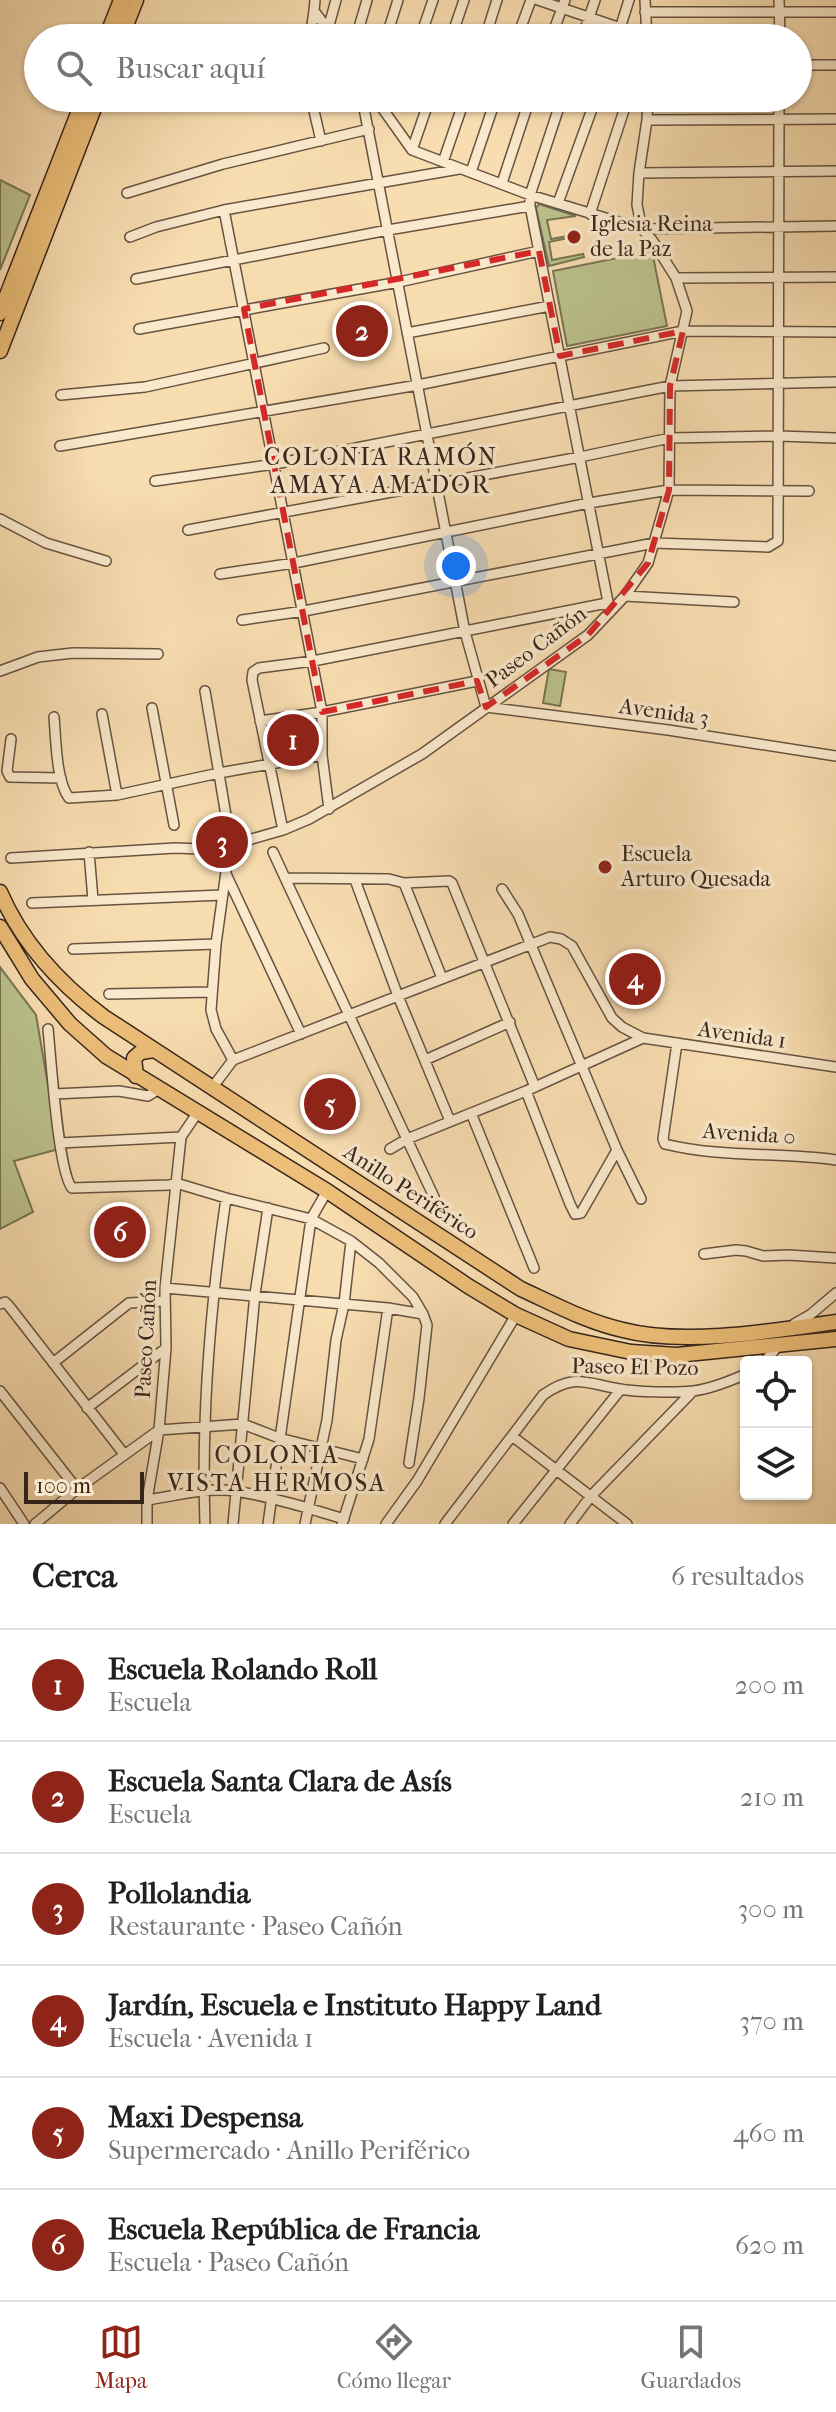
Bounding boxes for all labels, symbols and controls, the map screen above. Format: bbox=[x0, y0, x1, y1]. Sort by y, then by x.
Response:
search box bbox=[24, 24, 812, 112]
icon: search bbox=[52, 46, 96, 90]
text: Buscar aquí bbox=[116, 51, 265, 86]
place label: Iglesia Reina de la Paz bbox=[590, 211, 713, 262]
marker: Iglesia Reina de la Paz bbox=[565, 228, 583, 246]
pin: 2 bbox=[336, 301, 388, 361]
district label: COLONIA RAMÓN AMAYA AMADOR bbox=[264, 442, 498, 499]
your location bbox=[436, 546, 476, 586]
street label: Paseo Cañón bbox=[480, 601, 592, 693]
street label: Avenida 3 bbox=[617, 693, 711, 731]
pin: 1 bbox=[267, 710, 319, 770]
pin: 3 bbox=[196, 812, 248, 872]
place label: Escuela Arturo Quesada bbox=[620, 841, 772, 892]
marker: Escuela Arturo Quesada bbox=[596, 858, 614, 876]
pin: 4 bbox=[609, 949, 661, 1009]
street label: Avenida 1 bbox=[695, 1016, 788, 1054]
pin: 5 bbox=[304, 1074, 356, 1134]
street label: Avenida 0 bbox=[701, 1118, 796, 1150]
street label: Anillo Periférico bbox=[338, 1138, 483, 1245]
pin: 6 bbox=[94, 1202, 146, 1262]
street label: Paseo Cañón bbox=[130, 1278, 162, 1399]
street label: Paseo El Pozo bbox=[571, 1353, 699, 1381]
map controls bbox=[740, 1356, 812, 1500]
button: locate bbox=[740, 1356, 812, 1428]
button: layers bbox=[740, 1428, 812, 1500]
district label: COLONIA VISTA HERMOSA bbox=[166, 1441, 387, 1497]
scale bar bbox=[24, 1468, 144, 1504]
text: 100 m bbox=[36, 1473, 91, 1499]
text: Cerca bbox=[32, 1556, 117, 1596]
text: 6 resultados bbox=[671, 1561, 804, 1592]
text: Escuela Rolando Roll bbox=[108, 1652, 378, 1687]
text: 1 bbox=[53, 1670, 63, 1701]
text: 200 m bbox=[735, 1670, 804, 1701]
text: Escuela bbox=[108, 1687, 192, 1718]
text: Escuela Santa Clara de Asís bbox=[108, 1764, 452, 1799]
text: 2 bbox=[51, 1782, 65, 1813]
text: 210 m bbox=[740, 1782, 804, 1813]
text: Escuela bbox=[108, 1799, 192, 1830]
text: Pollolandia bbox=[108, 1876, 250, 1911]
text: 3 bbox=[53, 1894, 63, 1925]
text: 300 m bbox=[737, 1894, 804, 1925]
text: Restaurante · Paseo Cañón bbox=[108, 1911, 403, 1942]
text: Jardín, Escuela e Instituto Happy Land bbox=[108, 1988, 601, 2023]
text: 4 bbox=[50, 2006, 66, 2037]
text: 370 m bbox=[739, 2006, 804, 2037]
text: Escuela · Avenida 1 bbox=[108, 2023, 313, 2054]
text: Maxi Despensa bbox=[108, 2100, 303, 2135]
text: 5 bbox=[52, 2118, 64, 2149]
text: 460 m bbox=[733, 2118, 804, 2149]
text: Supermercado · Anillo Periférico bbox=[108, 2135, 470, 2166]
text: Escuela República de Francia bbox=[108, 2212, 479, 2247]
text: 6 bbox=[51, 2230, 65, 2261]
text: 620 m bbox=[735, 2230, 804, 2261]
text: Escuela · Paseo Cañón bbox=[108, 2247, 349, 2278]
tab: Mapa bbox=[95, 2320, 147, 2394]
tab: Cómo llegar bbox=[337, 2320, 451, 2394]
tab: Guardados bbox=[640, 2320, 741, 2394]

